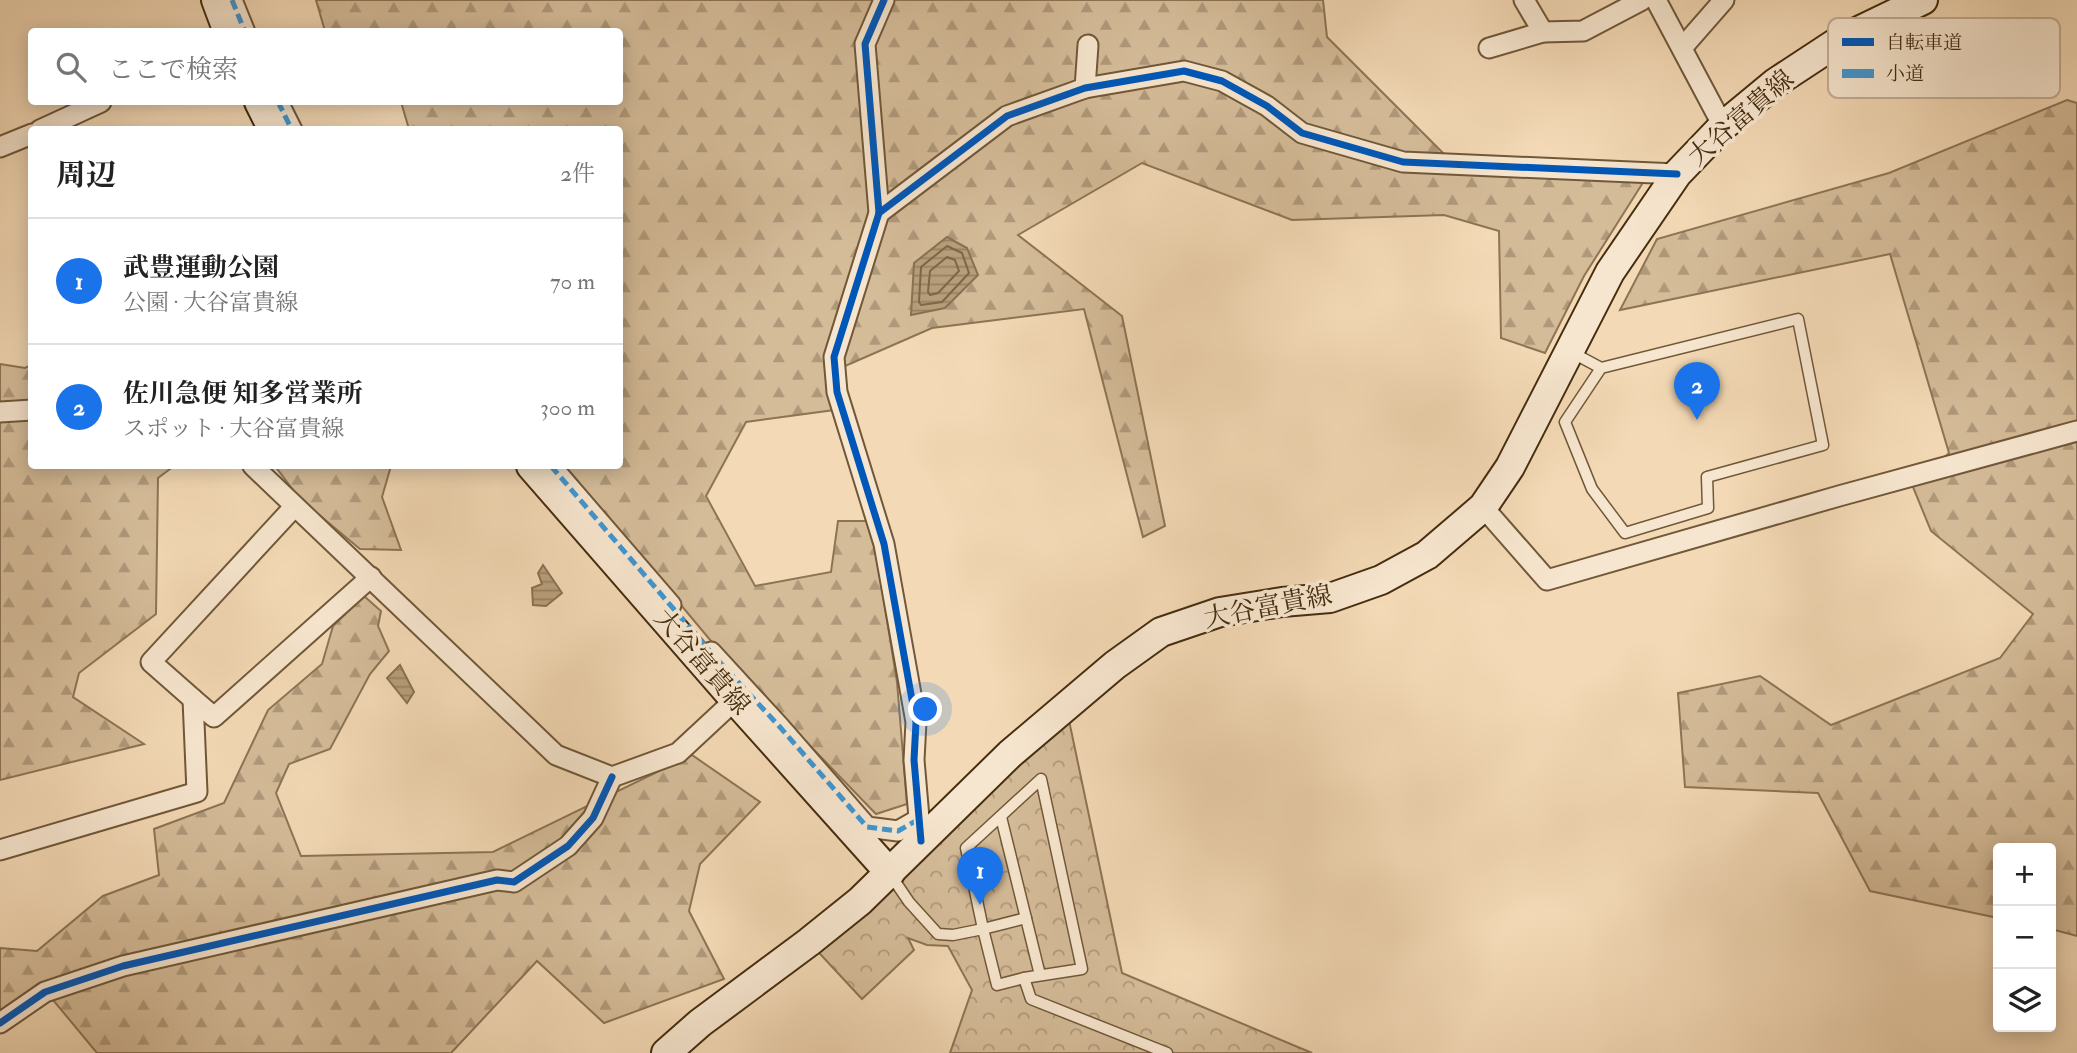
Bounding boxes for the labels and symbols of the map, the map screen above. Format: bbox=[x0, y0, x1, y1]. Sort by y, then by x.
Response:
legend bbox=[1828, 18, 2060, 98]
text: 自転車道 bbox=[1886, 31, 1962, 55]
text: 小道 bbox=[1886, 62, 1924, 86]
street label: 大谷富貴線 bbox=[1681, 63, 1801, 173]
pin: 2 bbox=[1674, 362, 1720, 420]
street label: 大谷富貴線 bbox=[1201, 579, 1335, 635]
street label: 大谷富貴線 bbox=[647, 602, 757, 722]
your location bbox=[908, 692, 942, 726]
pin: 1 bbox=[957, 847, 1003, 905]

